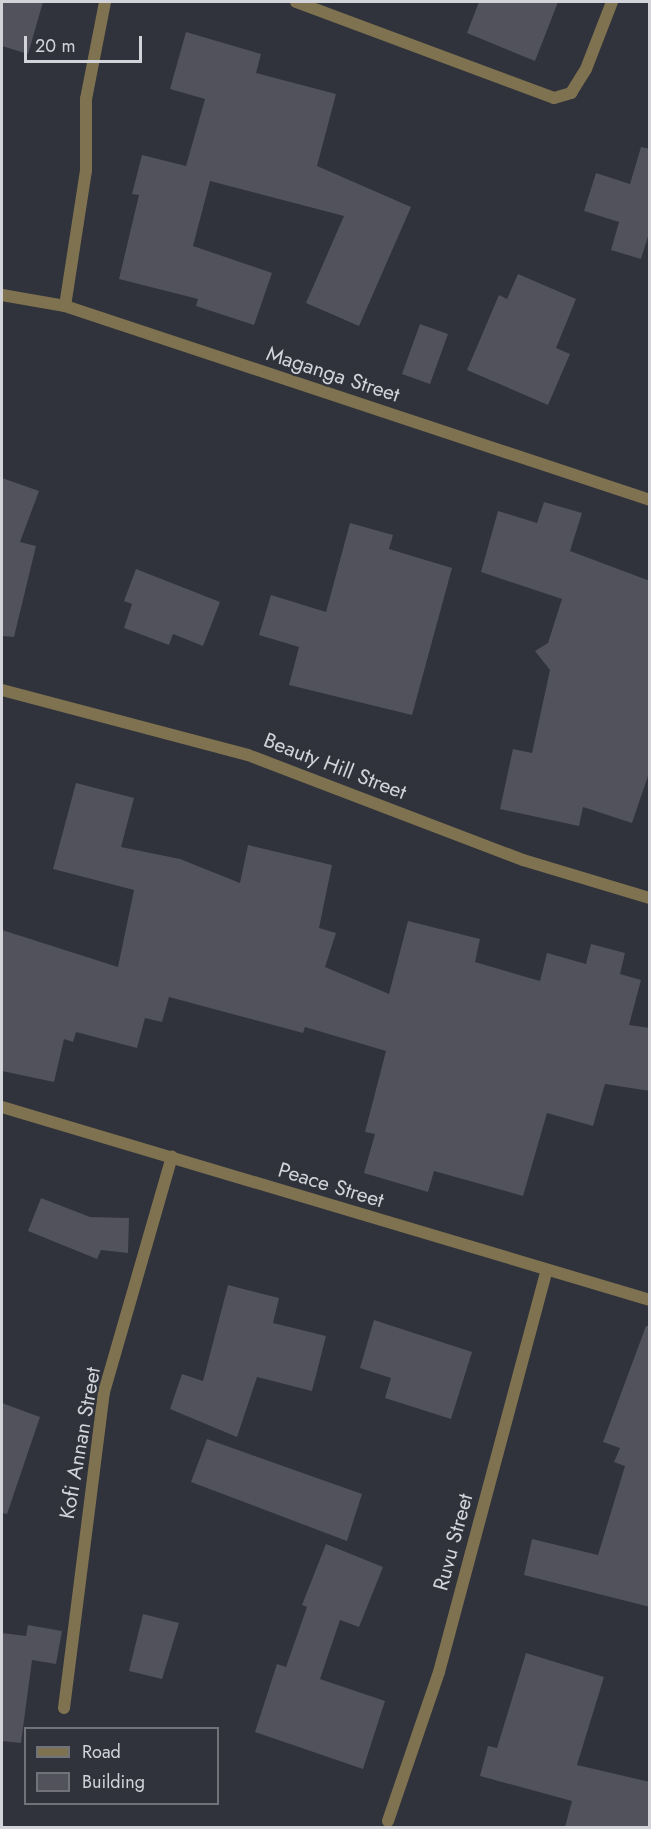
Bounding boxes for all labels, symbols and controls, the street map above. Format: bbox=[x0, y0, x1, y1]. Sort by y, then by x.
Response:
scale bar bbox=[27, 24, 146, 62]
text: 20 m bbox=[35, 33, 75, 59]
street label: Maganga Street bbox=[263, 341, 403, 407]
street label: Beauty Hill Street bbox=[260, 727, 410, 805]
street label: Peace Street bbox=[275, 1157, 387, 1213]
street label: Kofi Annan Street bbox=[54, 1365, 106, 1521]
street label: Ruvu Street bbox=[428, 1491, 478, 1593]
legend bbox=[24, 1727, 219, 1805]
text: Road bbox=[82, 1739, 121, 1765]
text: Building bbox=[82, 1769, 145, 1795]

